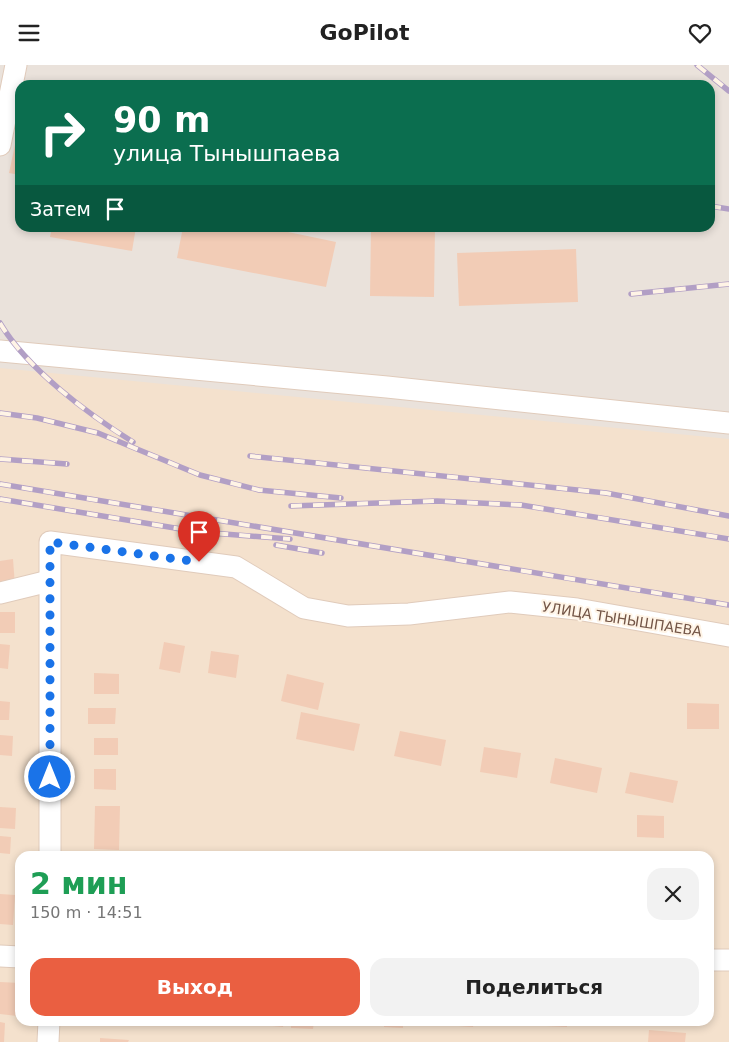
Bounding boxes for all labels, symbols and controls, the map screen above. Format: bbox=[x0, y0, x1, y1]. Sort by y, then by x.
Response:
icon: menu bbox=[15, 19, 43, 47]
icon: heart bbox=[686, 19, 714, 47]
text: GoPilot bbox=[319, 20, 410, 45]
icon: right bbox=[30, 100, 95, 165]
text: 90 m bbox=[113, 100, 210, 140]
text: улица Тынышпаева bbox=[113, 141, 340, 166]
icon: arrive bbox=[101, 195, 129, 223]
text: Затем bbox=[30, 198, 91, 220]
pin bbox=[178, 511, 220, 562]
icon: arrive bbox=[185, 518, 213, 546]
street label: УЛИЦА ТЫНЫШПАЕВА bbox=[541, 598, 703, 640]
position arrow bbox=[23, 750, 75, 802]
text: 2 мин bbox=[30, 866, 128, 901]
button: close bbox=[647, 868, 699, 920]
text: 150 m · 14:51 bbox=[30, 903, 143, 922]
button: Выход bbox=[30, 958, 360, 1016]
button: Поделиться bbox=[370, 958, 699, 1016]

